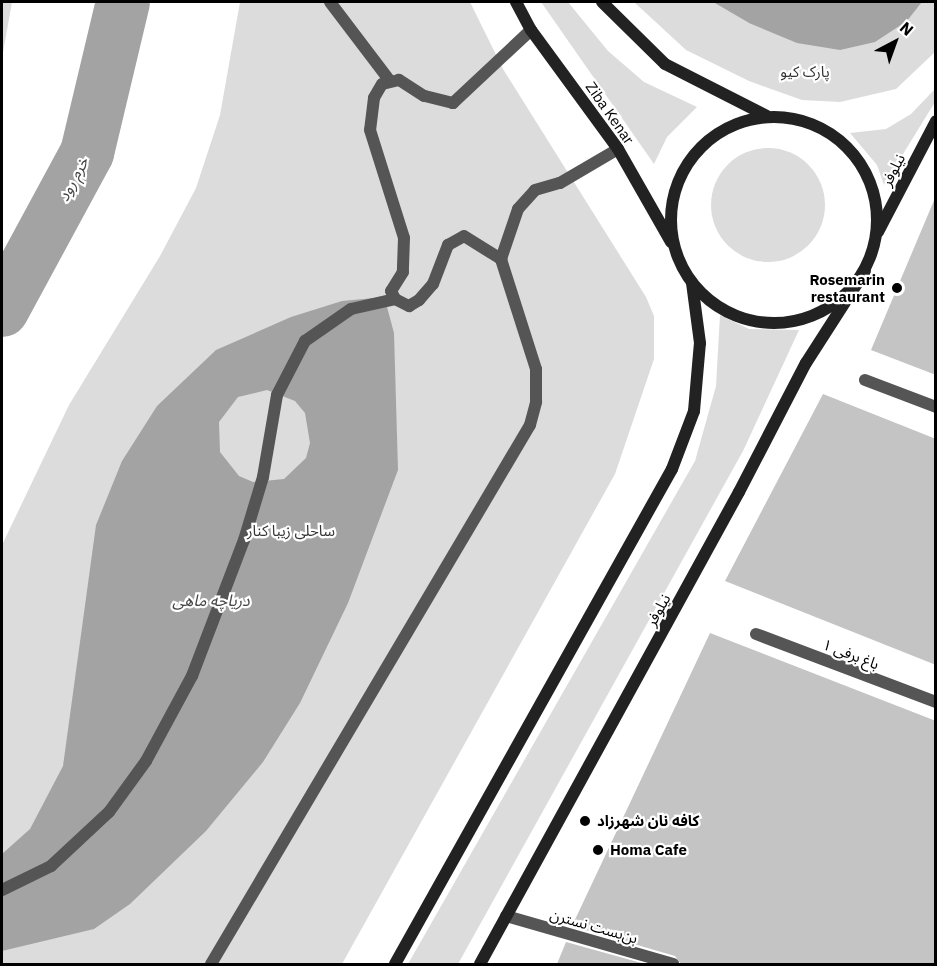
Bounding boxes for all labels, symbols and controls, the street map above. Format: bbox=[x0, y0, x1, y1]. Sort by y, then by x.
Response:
north arrow bbox=[865, 12, 925, 72]
text: N bbox=[896, 17, 918, 40]
park label: پارک کیو bbox=[780, 63, 830, 81]
street label: Ziba Kenar bbox=[582, 78, 638, 148]
street label: نیلوفر bbox=[877, 151, 909, 189]
water label: خرم رود bbox=[53, 154, 93, 204]
place label: Rosemarin restaurant bbox=[809, 270, 885, 305]
marker: Rosemarin restaurant bbox=[890, 281, 904, 295]
park label: ساحلی زیبا کنار bbox=[247, 522, 335, 540]
water label: دریاچه ماهی bbox=[172, 590, 250, 610]
street label: نیلوفر bbox=[642, 591, 674, 629]
street label: باغ برفی ۱ bbox=[820, 635, 882, 673]
place label: کافه نان شهرزاد bbox=[597, 812, 699, 830]
marker: کافه نان شهرزاد bbox=[578, 814, 592, 828]
place label: Homa Cafe bbox=[610, 841, 687, 859]
marker: Homa Cafe bbox=[591, 843, 605, 857]
street label: بن‌بست نسترن bbox=[548, 905, 640, 947]

